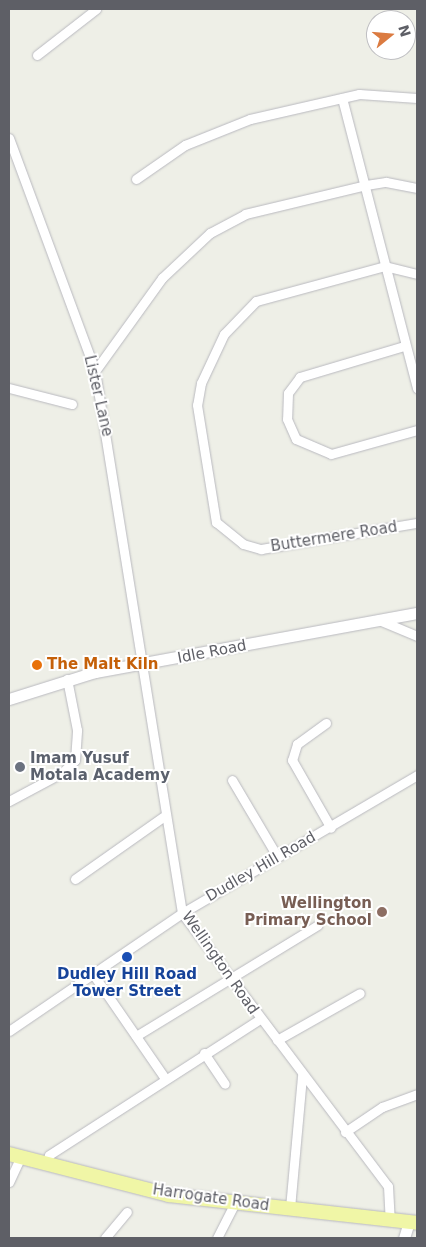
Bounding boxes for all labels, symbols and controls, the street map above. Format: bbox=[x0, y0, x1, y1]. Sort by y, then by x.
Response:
north arrow bbox=[366, 10, 416, 60]
text: N bbox=[395, 23, 414, 39]
street label: Lister Lane bbox=[80, 354, 116, 438]
street label: Buttermere Road bbox=[269, 518, 399, 556]
street label: Idle Road bbox=[176, 637, 248, 667]
place label: The Malt Kiln bbox=[47, 656, 158, 674]
marker: The Malt Kiln bbox=[31, 659, 43, 671]
place label: Imam Yusuf Motala Academy bbox=[30, 749, 170, 784]
marker: Imam Yusuf Motala Academy bbox=[14, 761, 26, 773]
street label: Dudley Hill Road bbox=[203, 828, 319, 906]
place label: Wellington Primary School bbox=[244, 894, 372, 929]
marker: Wellington Primary School bbox=[376, 906, 388, 918]
street label: Wellington Road bbox=[178, 908, 262, 1018]
marker: Dudley Hill Road Tower Street bbox=[121, 951, 133, 963]
place label: Dudley Hill Road Tower Street bbox=[57, 965, 197, 1000]
street label: Harrogate Road bbox=[152, 1181, 270, 1215]

